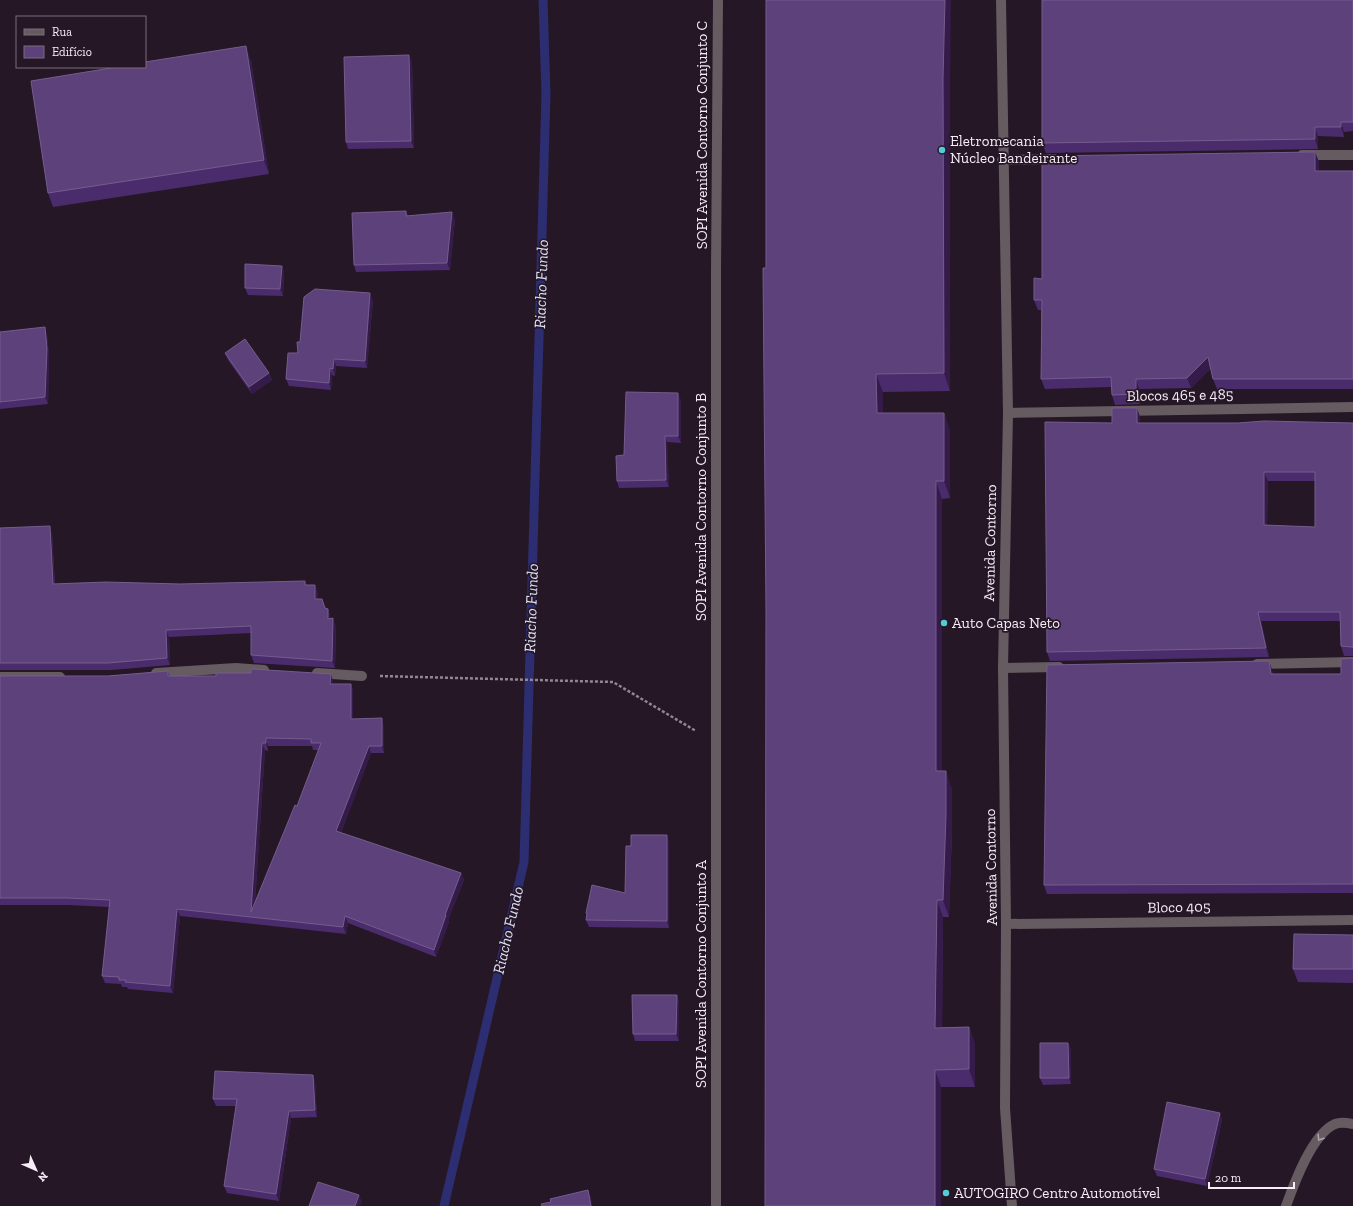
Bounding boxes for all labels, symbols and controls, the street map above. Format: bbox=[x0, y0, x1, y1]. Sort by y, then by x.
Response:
legend bbox=[16, 16, 146, 68]
street label: SOPI Avenida Contorno Conjunto C bbox=[693, 21, 711, 249]
text: Rua bbox=[52, 25, 72, 39]
text: Edifício bbox=[52, 45, 92, 59]
place label: Eletromecania Núcleo Bandeirante bbox=[950, 132, 1077, 167]
marker: Eletromecania Núcleo Bandeirante bbox=[937, 145, 947, 155]
water label: Riacho Fundo bbox=[530, 239, 552, 329]
street label: Blocos 465 e 485 bbox=[1127, 385, 1234, 405]
street label: SOPI Avenida Contorno Conjunto B bbox=[692, 393, 710, 621]
street label: Avenida Contorno bbox=[980, 484, 1000, 602]
water label: Riacho Fundo bbox=[520, 563, 542, 653]
place label: Auto Capas Neto bbox=[952, 614, 1060, 632]
marker: Auto Capas Neto bbox=[939, 618, 949, 628]
street label: Avenida Contorno bbox=[981, 808, 1001, 926]
street label: SOPI Avenida Contorno Conjunto A bbox=[692, 860, 710, 1088]
water label: Riacho Fundo bbox=[489, 884, 527, 976]
street label: Bloco 405 bbox=[1147, 897, 1211, 917]
one-way arrow bbox=[1318, 1133, 1325, 1140]
north arrow bbox=[16, 1150, 56, 1190]
scale bar bbox=[1209, 1164, 1294, 1190]
text: N bbox=[35, 1169, 50, 1185]
text: 20 m bbox=[1215, 1171, 1242, 1185]
place label: AUTOGIRO Centro Automotível bbox=[954, 1184, 1160, 1202]
marker: AUTOGIRO Centro Automotível bbox=[941, 1188, 951, 1198]

